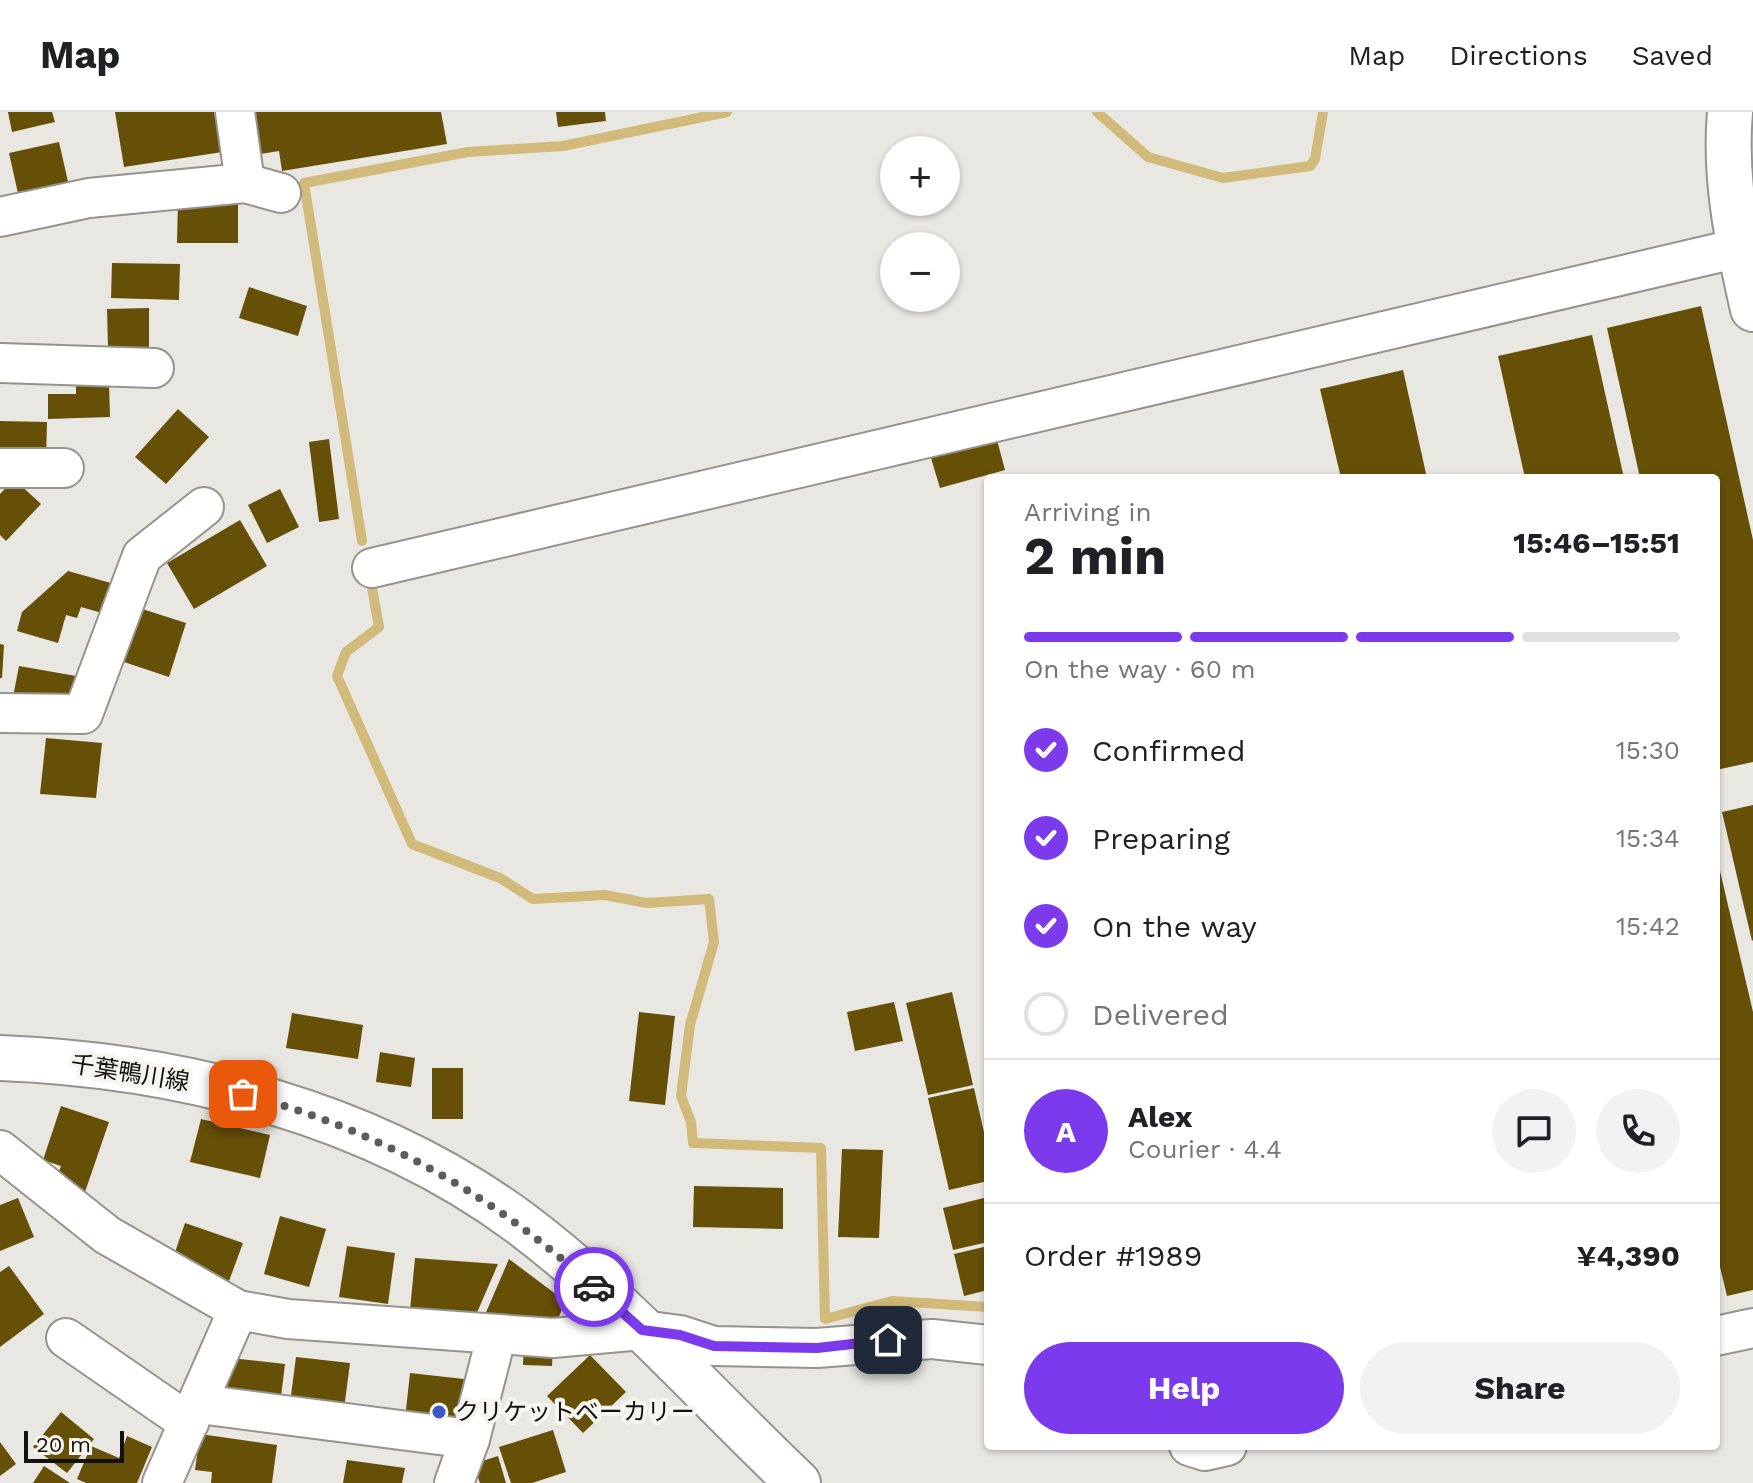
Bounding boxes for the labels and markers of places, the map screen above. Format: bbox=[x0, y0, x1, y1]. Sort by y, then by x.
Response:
pin bbox=[209, 1060, 277, 1128]
pin bbox=[854, 1306, 922, 1374]
place label: クリケットベーカリー bbox=[455, 1398, 695, 1426]
marker: クリケットベーカリー bbox=[430, 1403, 448, 1421]

